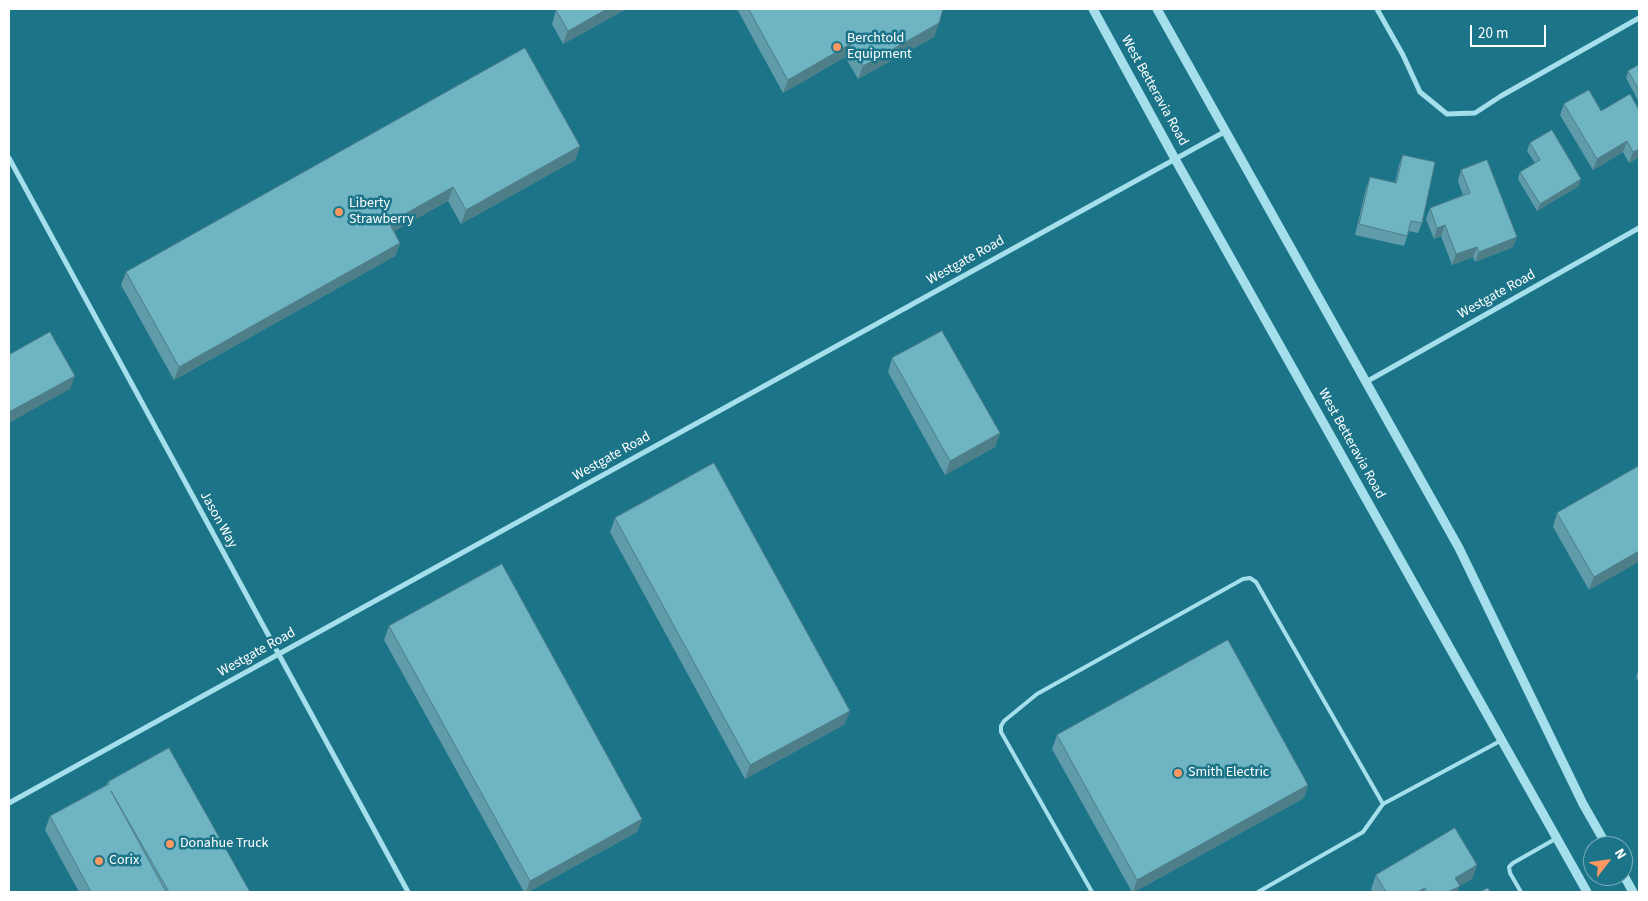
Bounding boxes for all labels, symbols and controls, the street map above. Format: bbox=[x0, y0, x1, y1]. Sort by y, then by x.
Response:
scale bar bbox=[1473, 15, 1549, 47]
text: 20 m bbox=[1478, 23, 1508, 44]
place label: Berchtold Equipment bbox=[847, 31, 912, 64]
street label: West Betteravia Road bbox=[1117, 33, 1191, 149]
marker: Berchtold Equipment bbox=[831, 41, 843, 53]
place label: Liberty Strawberry bbox=[349, 196, 414, 228]
marker: Liberty Strawberry bbox=[333, 206, 345, 218]
street label: Westgate Road bbox=[924, 233, 1008, 289]
street label: Westgate Road bbox=[1455, 267, 1539, 323]
street label: West Betteravia Road bbox=[1314, 386, 1388, 502]
street label: Westgate Road bbox=[570, 429, 654, 485]
street label: Jason Way bbox=[196, 489, 240, 551]
street label: Westgate Road bbox=[215, 625, 299, 681]
place label: Smith Electric bbox=[1188, 765, 1269, 781]
marker: Smith Electric bbox=[1172, 767, 1184, 779]
place label: Donahue Truck bbox=[180, 836, 269, 852]
north arrow bbox=[1583, 836, 1633, 886]
marker: Donahue Truck bbox=[164, 838, 176, 850]
text: N bbox=[1609, 845, 1631, 863]
place label: Corix bbox=[109, 853, 139, 869]
marker: Corix bbox=[93, 855, 105, 867]

